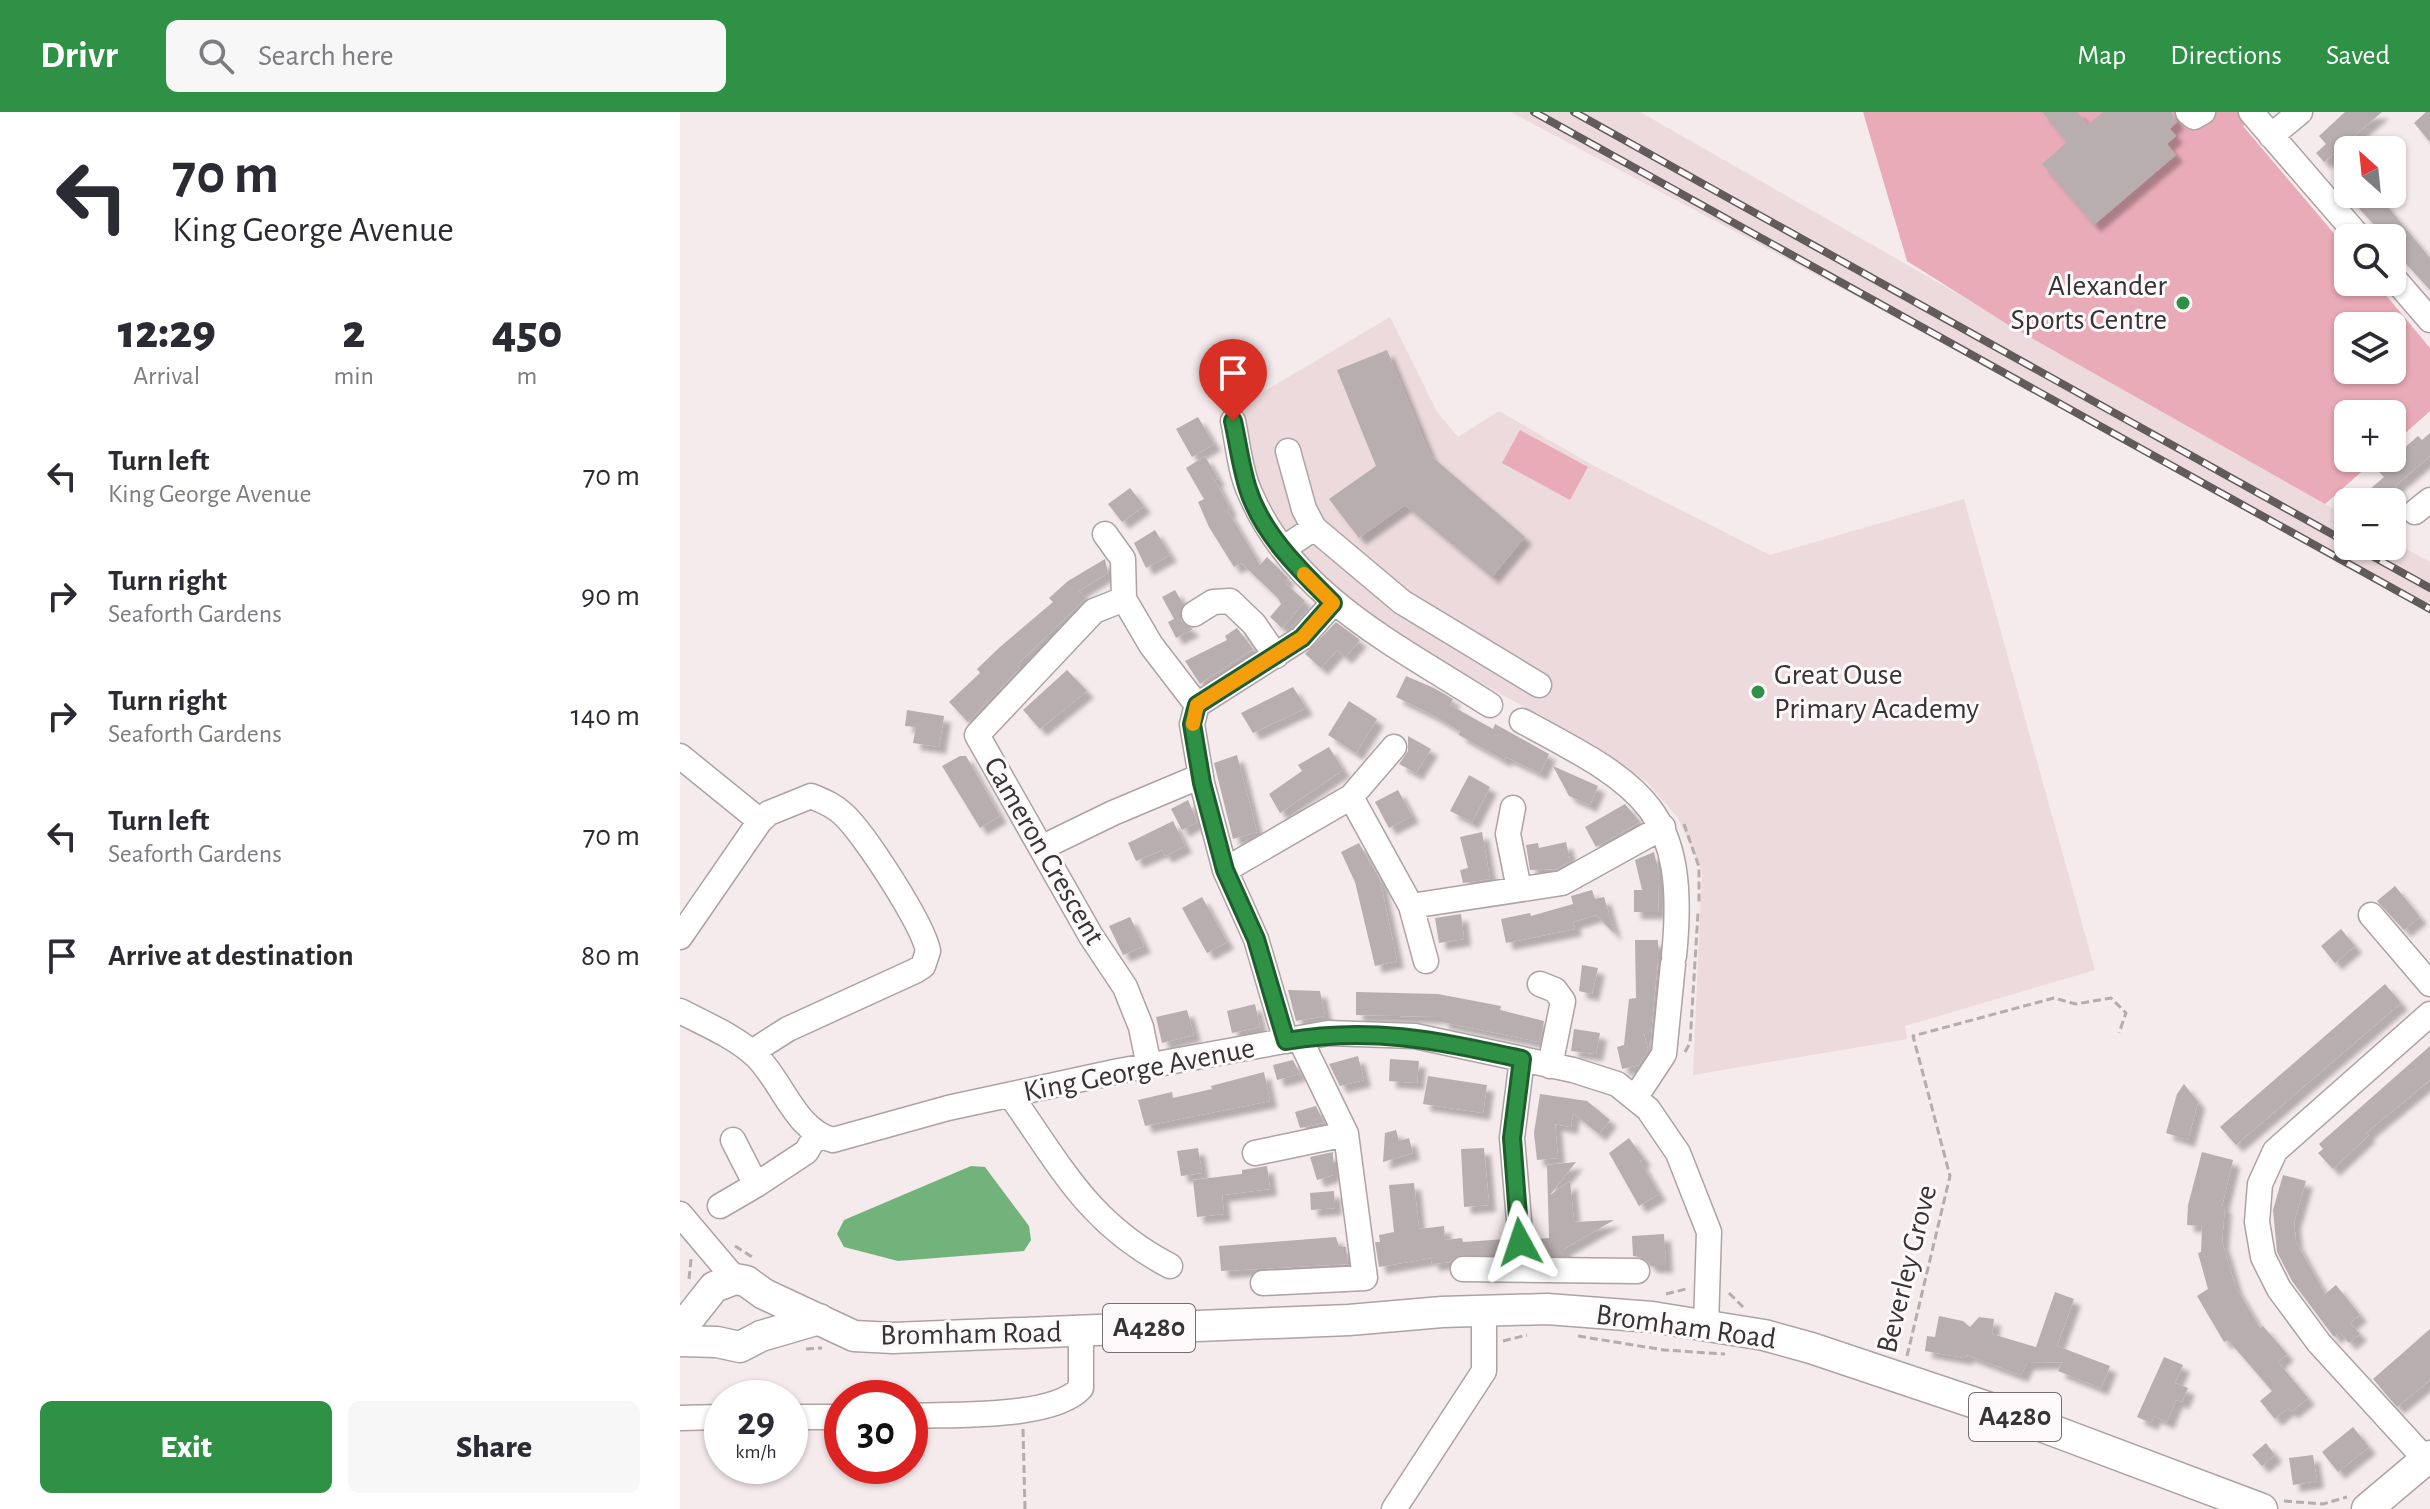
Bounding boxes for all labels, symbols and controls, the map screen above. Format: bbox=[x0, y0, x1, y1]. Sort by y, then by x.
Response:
search box bbox=[166, 20, 726, 92]
icon: search bbox=[194, 34, 238, 78]
text: Drivr bbox=[40, 37, 118, 75]
text: Search here bbox=[258, 41, 394, 71]
text: Map bbox=[2077, 42, 2126, 70]
text: Directions bbox=[2170, 42, 2282, 70]
text: Saved bbox=[2326, 42, 2390, 70]
north arrow bbox=[2334, 136, 2406, 208]
map controls bbox=[2334, 136, 2406, 560]
icon: left bbox=[40, 144, 144, 248]
text: 70 m bbox=[172, 147, 279, 203]
text: King George Avenue bbox=[172, 212, 454, 248]
button: search bbox=[2334, 224, 2406, 296]
place label: Alexander Sports Centre bbox=[2010, 271, 2167, 335]
marker: Alexander Sports Centre bbox=[2174, 294, 2192, 312]
text: 12:29 bbox=[118, 309, 216, 357]
text: 2 bbox=[342, 309, 365, 357]
text: 450 bbox=[492, 309, 562, 357]
button: layers bbox=[2334, 312, 2406, 384]
pin bbox=[1199, 339, 1267, 421]
icon: arrive bbox=[1211, 351, 1255, 395]
text: Arrival bbox=[133, 363, 200, 389]
text: min bbox=[333, 363, 374, 389]
text: m bbox=[517, 363, 537, 389]
button: + bbox=[2334, 400, 2406, 472]
text: Turn left bbox=[108, 446, 209, 476]
icon: left bbox=[40, 454, 84, 498]
text: 70 m bbox=[583, 461, 640, 491]
text: King George Avenue bbox=[108, 481, 312, 507]
button: − bbox=[2334, 488, 2406, 560]
text: Turn right bbox=[108, 566, 227, 596]
icon: right bbox=[40, 574, 84, 618]
text: 90 m bbox=[581, 581, 640, 611]
text: Seaforth Gardens bbox=[108, 601, 282, 627]
place label: Great Ouse Primary Academy bbox=[1774, 660, 1979, 724]
marker: Great Ouse Primary Academy bbox=[1749, 683, 1767, 701]
text: Turn right bbox=[108, 686, 227, 716]
icon: right bbox=[40, 694, 84, 738]
text: 140 m bbox=[570, 701, 640, 731]
text: Seaforth Gardens bbox=[108, 721, 282, 747]
street label: Cameron Crescent bbox=[978, 752, 1110, 950]
text: Turn left bbox=[108, 806, 209, 836]
icon: left bbox=[40, 814, 84, 858]
text: 70 m bbox=[583, 821, 640, 851]
text: Seaforth Gardens bbox=[108, 841, 282, 867]
icon: arrive bbox=[40, 934, 84, 978]
text: Arrive at destination bbox=[108, 941, 354, 971]
text: 80 m bbox=[581, 941, 640, 971]
street label: King George Avenue bbox=[1021, 1033, 1257, 1107]
street label: Beverley Grove bbox=[1872, 1182, 1942, 1356]
position arrow bbox=[1478, 1200, 1562, 1284]
street label: Bromham Road bbox=[1594, 1300, 1778, 1354]
road number: A4280 bbox=[1103, 1304, 1195, 1352]
street label: Bromham Road bbox=[880, 1317, 1062, 1351]
speed limit sign: 30 bbox=[824, 1380, 928, 1484]
road number: A4280 bbox=[1969, 1393, 2061, 1441]
button: Exit bbox=[40, 1401, 332, 1493]
button: Share bbox=[348, 1401, 640, 1493]
text: 29 bbox=[737, 1402, 775, 1442]
text: km/h bbox=[735, 1442, 777, 1462]

